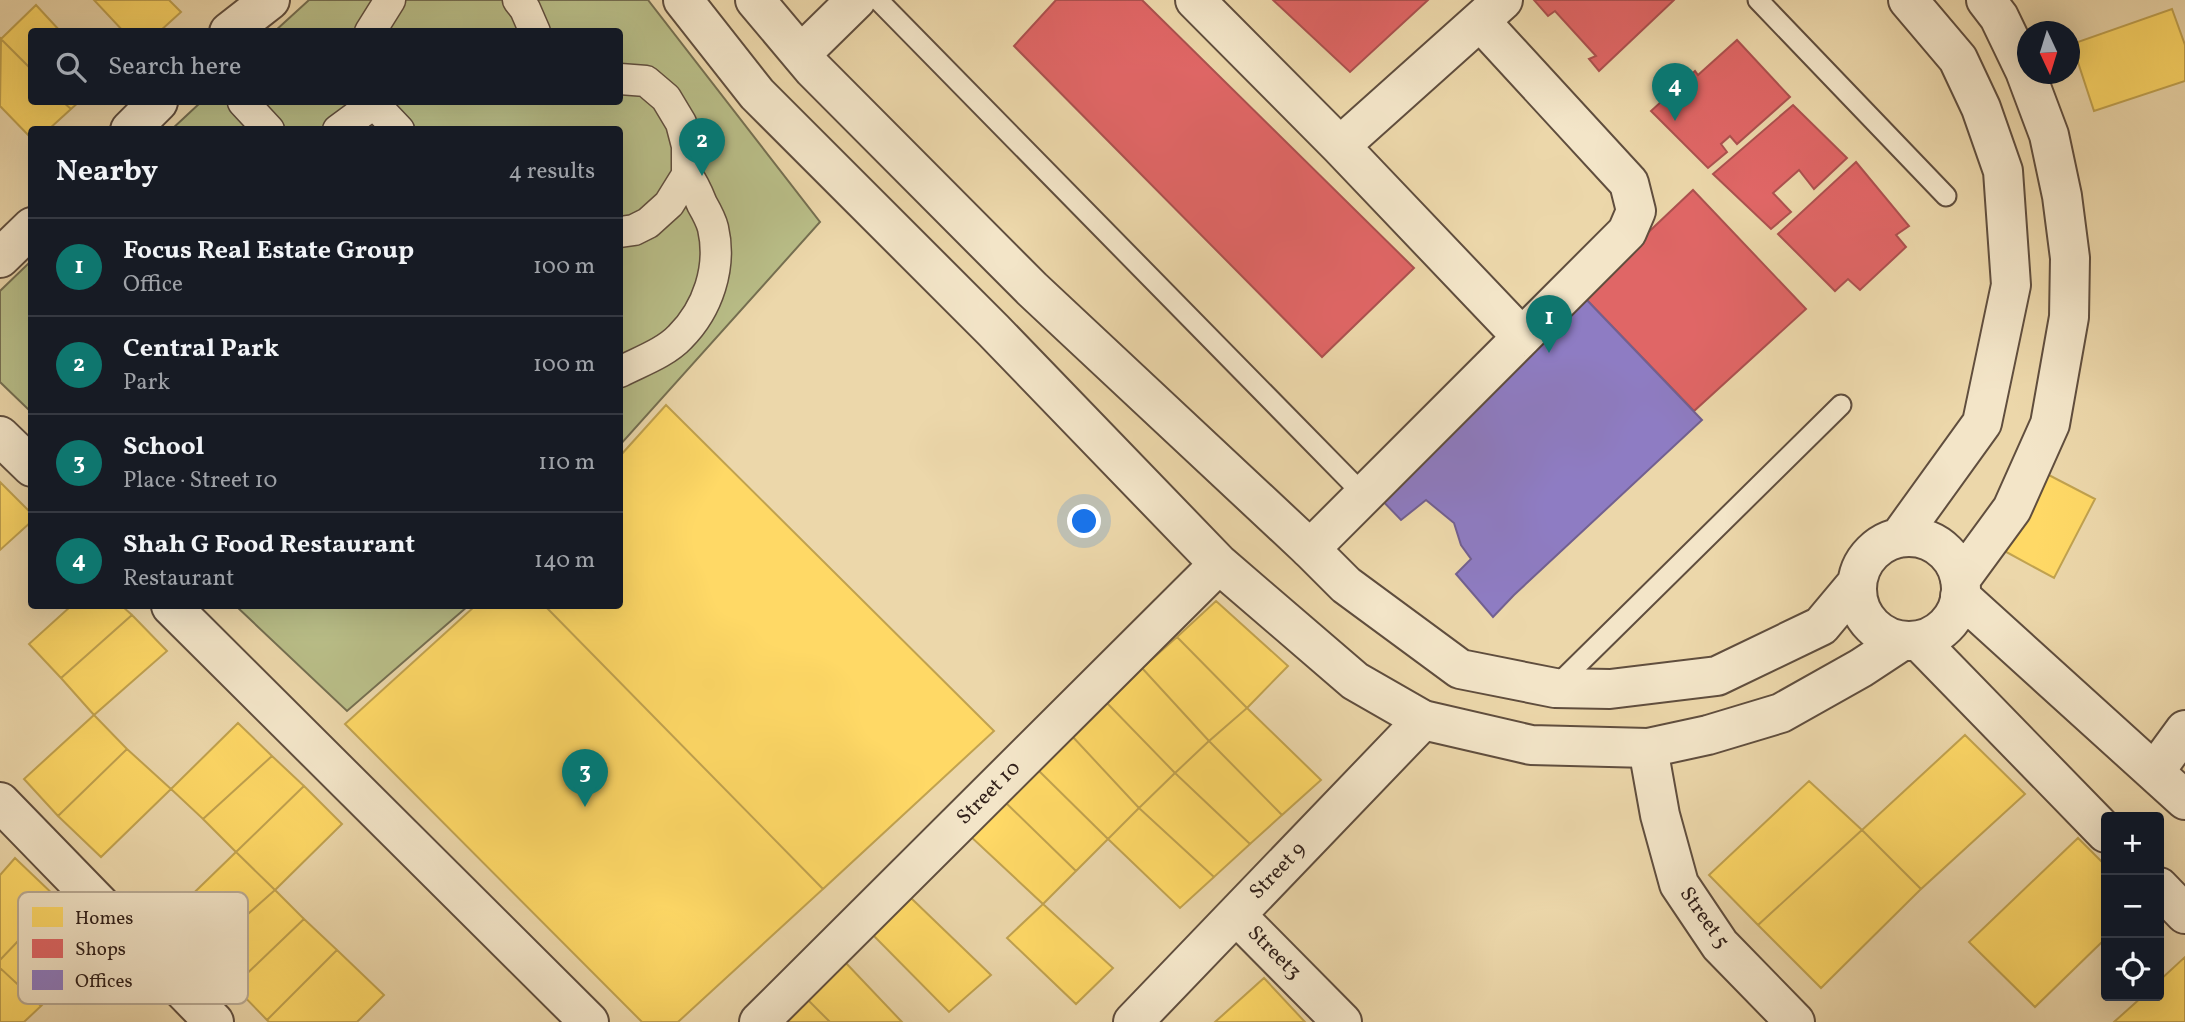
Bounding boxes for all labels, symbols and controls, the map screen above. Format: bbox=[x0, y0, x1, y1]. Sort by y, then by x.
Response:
north arrow bbox=[2017, 21, 2080, 84]
search box bbox=[28, 28, 623, 105]
icon: search bbox=[52, 48, 90, 86]
text: Search here bbox=[108, 49, 241, 85]
pin: 4 bbox=[1652, 63, 1698, 121]
pin: 2 bbox=[679, 118, 725, 176]
text: Nearby bbox=[56, 151, 158, 193]
text: 4 results bbox=[509, 156, 595, 188]
text: Focus Real Estate Group bbox=[123, 233, 414, 269]
text: 1 bbox=[74, 251, 84, 283]
text: 100 m bbox=[533, 251, 595, 283]
text: Office bbox=[123, 269, 183, 301]
pin: 1 bbox=[1526, 295, 1572, 353]
text: Central Park bbox=[123, 331, 279, 367]
text: 2 bbox=[73, 349, 85, 381]
text: 100 m bbox=[533, 349, 595, 381]
text: Park bbox=[123, 367, 170, 399]
text: School bbox=[123, 429, 204, 465]
text: 3 bbox=[73, 447, 85, 479]
text: 110 m bbox=[538, 447, 595, 479]
text: Place · Street 10 bbox=[123, 465, 277, 497]
your location bbox=[1067, 504, 1101, 538]
text: Shah G Food Restaurant bbox=[123, 527, 415, 563]
text: 4 bbox=[72, 545, 86, 577]
text: 140 m bbox=[534, 545, 595, 577]
text: Restaurant bbox=[123, 563, 234, 595]
pin: 3 bbox=[562, 749, 608, 807]
street label: Street 10 bbox=[950, 754, 1028, 832]
map controls bbox=[2101, 812, 2164, 1001]
button: + bbox=[2101, 812, 2164, 875]
street label: Street 9 bbox=[1243, 836, 1313, 906]
button: − bbox=[2101, 875, 2164, 938]
street label: Street 5 bbox=[1672, 881, 1736, 955]
legend bbox=[18, 892, 248, 1004]
text: Homes bbox=[75, 906, 133, 932]
street label: Street3 bbox=[1240, 919, 1308, 987]
text: Shops bbox=[75, 937, 126, 963]
button: locate bbox=[2101, 938, 2164, 1001]
text: Offices bbox=[75, 969, 133, 995]

